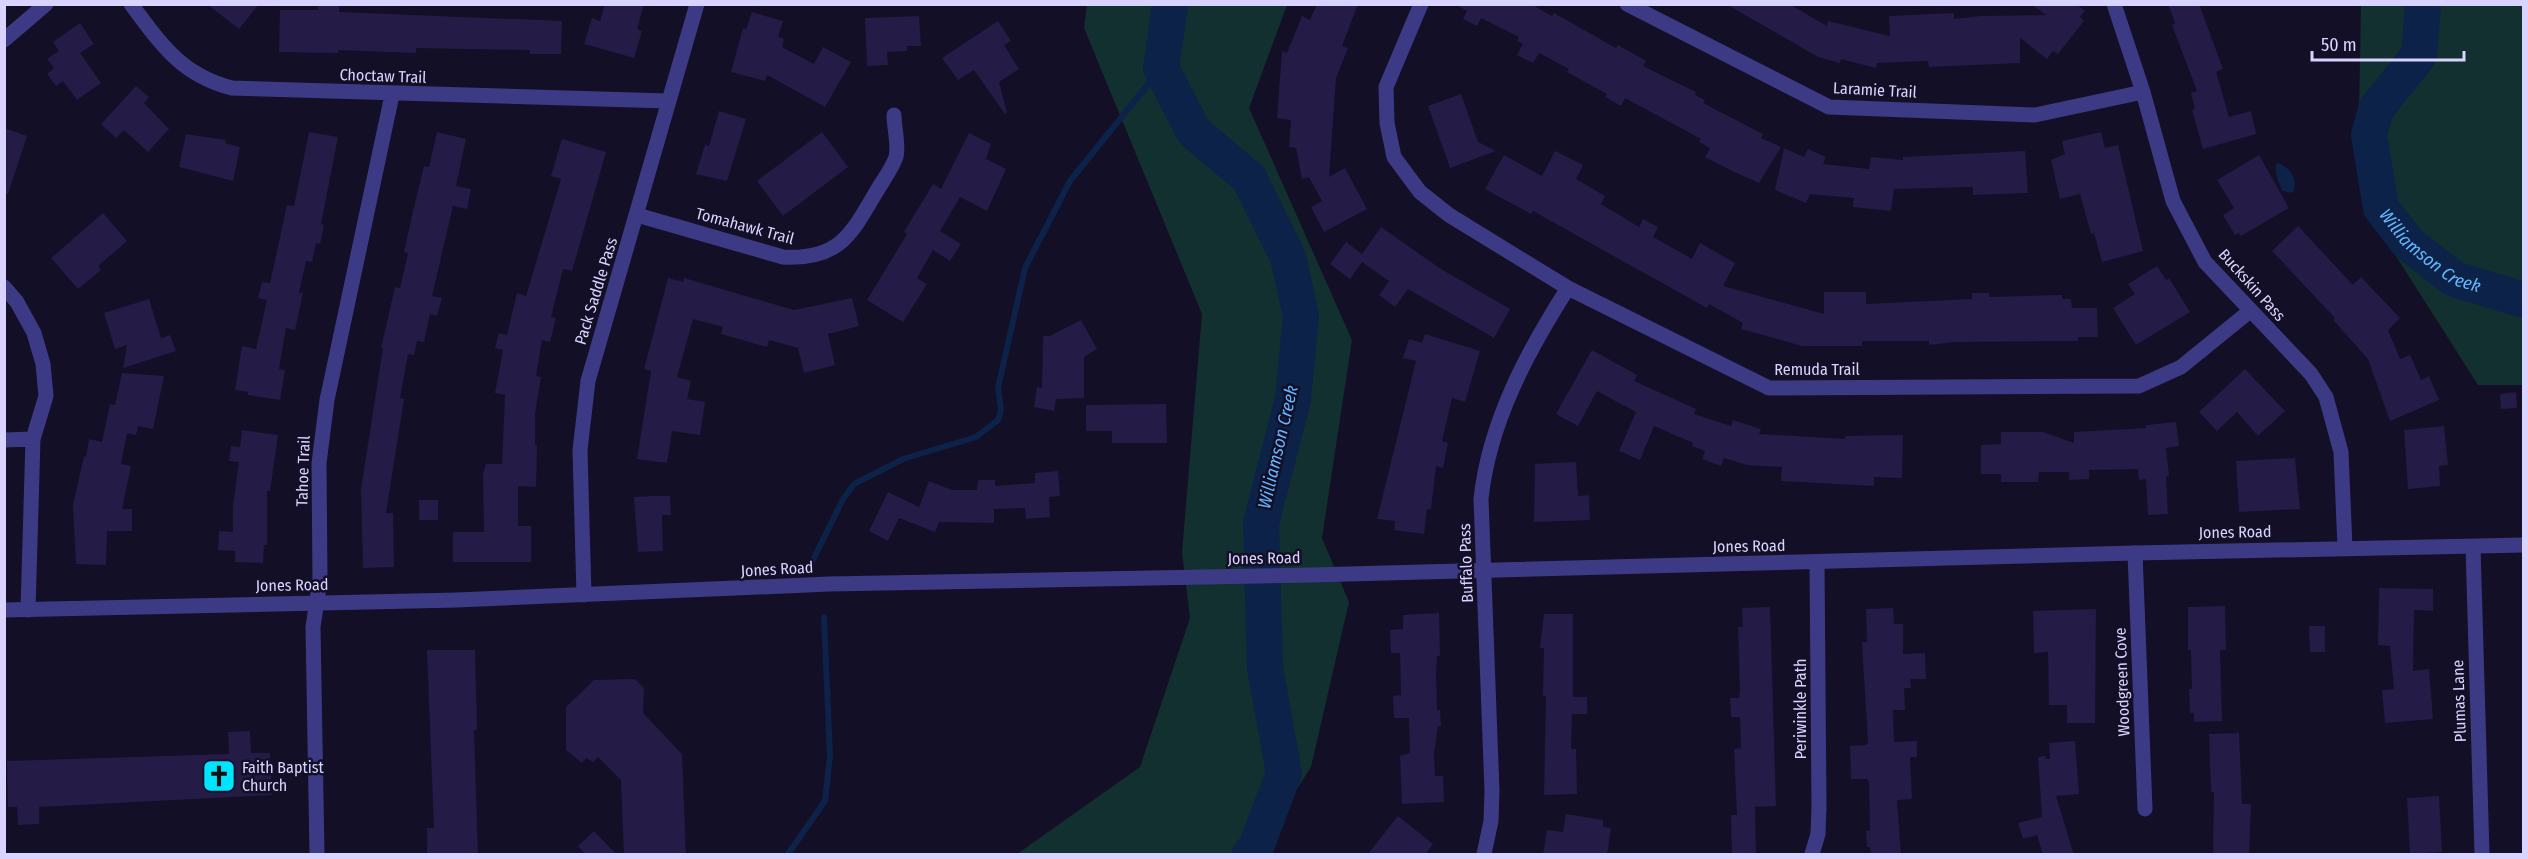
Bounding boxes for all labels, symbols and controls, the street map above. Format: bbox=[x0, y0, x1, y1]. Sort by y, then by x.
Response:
scale bar bbox=[2312, 24, 2464, 62]
text: 50 m bbox=[2321, 34, 2357, 56]
street label: Choctaw Trail bbox=[339, 65, 427, 87]
street label: Laramie Trail bbox=[1833, 78, 1917, 102]
street label: Tomahawk Trail bbox=[694, 204, 796, 248]
water label: Williamson Creek bbox=[2375, 204, 2483, 297]
street label: Pack Saddle Pass bbox=[571, 235, 621, 347]
street label: Buckskin Pass bbox=[2215, 245, 2289, 325]
street label: Remuda Trail bbox=[1774, 360, 1860, 379]
water label: Williamson Creek bbox=[1253, 383, 1303, 511]
street label: Tahoe Trail bbox=[292, 435, 314, 507]
street label: Jones Road bbox=[2198, 522, 2272, 542]
street label: Buffalo Pass bbox=[1455, 523, 1477, 603]
street label: Jones Road bbox=[1712, 536, 1786, 556]
street label: Jones Road bbox=[1227, 548, 1301, 568]
street label: Jones Road bbox=[740, 558, 814, 580]
street label: Jones Road bbox=[255, 575, 329, 595]
street label: Woodgreen Cove bbox=[2111, 627, 2133, 737]
street label: Periwinkle Path bbox=[1791, 659, 1810, 759]
street label: Plumas Lane bbox=[2448, 659, 2470, 743]
church icon: Faith Baptist Church bbox=[201, 758, 237, 794]
place label: Faith Baptist Church bbox=[242, 758, 325, 795]

